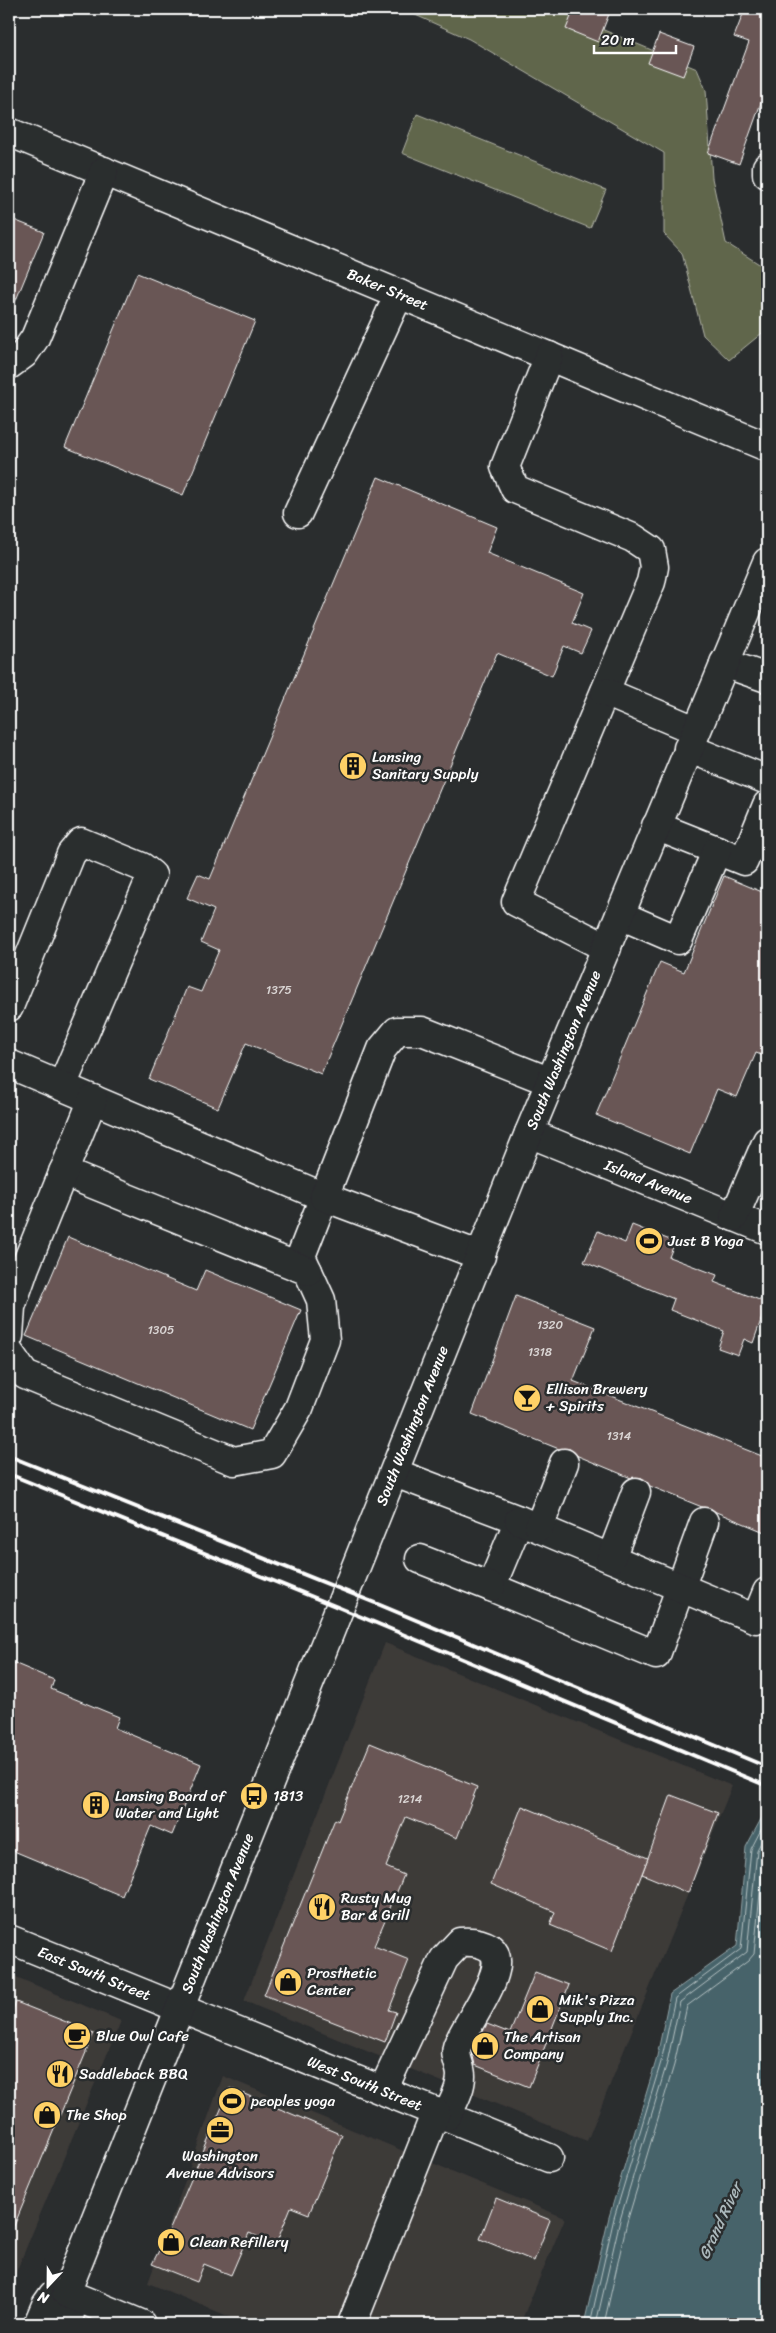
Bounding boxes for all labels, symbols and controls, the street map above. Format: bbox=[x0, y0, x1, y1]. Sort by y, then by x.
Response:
scale bar bbox=[594, 22, 676, 54]
text: 20 m bbox=[601, 27, 635, 53]
street label: Baker Street bbox=[343, 261, 433, 318]
place label: Lansing Sanitary Supply bbox=[372, 744, 479, 787]
building icon: Lansing Sanitary Supply bbox=[338, 751, 368, 781]
street label: South Washington Avenue bbox=[519, 966, 609, 1134]
house number: 1375 bbox=[266, 979, 292, 1001]
street label: Island Avenue bbox=[600, 1152, 697, 1211]
sports icon: Just B Yoga bbox=[634, 1226, 664, 1256]
place label: Just B Yoga bbox=[667, 1228, 744, 1254]
house number: 1320 bbox=[537, 1314, 564, 1336]
house number: 1305 bbox=[148, 1319, 174, 1341]
street label: South Washington Avenue bbox=[368, 1341, 456, 1510]
house number: 1318 bbox=[528, 1341, 552, 1363]
place label: Ellison Brewery + Spirits bbox=[545, 1376, 648, 1419]
bar icon: Ellison Brewery + Spirits bbox=[512, 1383, 542, 1413]
house number: 1314 bbox=[607, 1425, 632, 1447]
bus stop icon: 1813 bbox=[239, 1781, 269, 1811]
place label: Lansing Board of Water and Light bbox=[115, 1783, 227, 1826]
place label: 1813 bbox=[273, 1783, 303, 1809]
house number: 1214 bbox=[398, 1788, 423, 1810]
building icon: Lansing Board of Water and Light bbox=[81, 1790, 111, 1820]
street label: South Washington Avenue bbox=[174, 1829, 261, 1997]
place label: Rusty Mug Bar & Grill bbox=[341, 1885, 412, 1928]
restaurant icon: Rusty Mug Bar & Grill bbox=[307, 1892, 337, 1922]
street label: East South Street bbox=[34, 1939, 155, 2008]
place label: Prosthetic Center bbox=[307, 1960, 377, 2003]
shop icon: Prosthetic Center bbox=[273, 1967, 303, 1997]
place label: Mik's Pizza Supply Inc. bbox=[559, 1987, 635, 2030]
shop icon: Mik's Pizza Supply Inc. bbox=[525, 1994, 555, 2024]
cafe icon: Blue Owl Cafe bbox=[62, 2021, 92, 2051]
place label: Blue Owl Cafe bbox=[96, 2023, 189, 2049]
place label: The Artisan Company bbox=[504, 2024, 581, 2067]
shop icon: The Artisan Company bbox=[470, 2031, 500, 2061]
street label: West South Street bbox=[303, 2048, 427, 2119]
restaurant icon: Saddleback BBQ bbox=[45, 2059, 75, 2089]
place label: Saddleback BBQ bbox=[79, 2061, 188, 2087]
sports icon: peoples yoga bbox=[217, 2086, 247, 2116]
place label: peoples yoga bbox=[250, 2088, 335, 2114]
shop icon: The Shop bbox=[32, 2100, 62, 2130]
place label: The Shop bbox=[66, 2102, 127, 2128]
office icon: Washington Avenue Advisors bbox=[205, 2115, 235, 2145]
place label: Washington Avenue Advisors bbox=[165, 2143, 274, 2186]
water label: Grand River bbox=[690, 2175, 752, 2264]
shop icon: Clean Refillery bbox=[156, 2227, 186, 2257]
place label: Clean Refillery bbox=[190, 2229, 289, 2255]
north arrow bbox=[22, 2260, 72, 2310]
text: N bbox=[34, 2284, 53, 2311]

